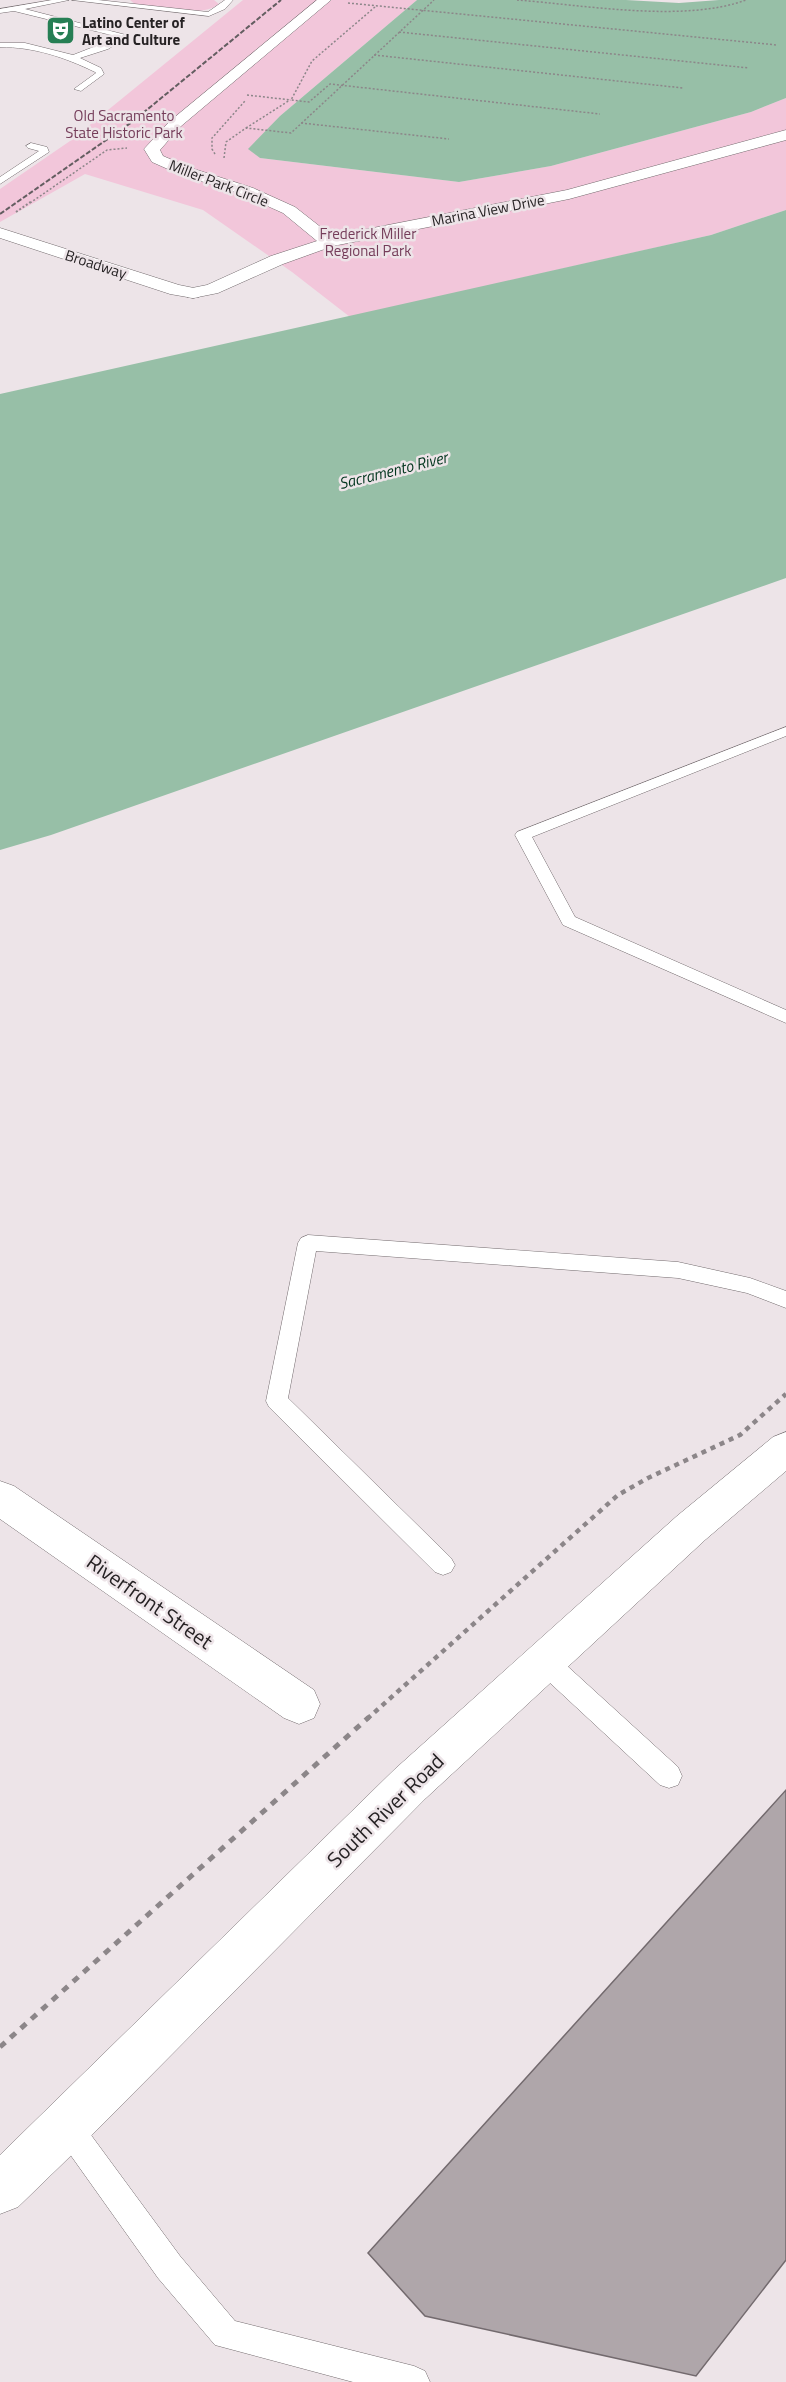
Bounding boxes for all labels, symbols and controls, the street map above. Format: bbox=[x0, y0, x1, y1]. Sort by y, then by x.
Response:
place label: Latino Center of Art and Culture bbox=[82, 11, 186, 51]
theatre icon: Latino Center of Art and Culture bbox=[45, 15, 77, 47]
park label: Old Sacramento State Historic Park bbox=[65, 104, 183, 144]
street label: Miller Park Circle bbox=[166, 153, 272, 213]
street label: Marina View Drive bbox=[430, 188, 546, 232]
park label: Frederick Miller Regional Park bbox=[320, 222, 416, 262]
street label: Broadway bbox=[62, 243, 130, 285]
water label: Sacramento River bbox=[336, 444, 452, 495]
street label: Riverfront Street bbox=[80, 1546, 220, 1657]
street label: South River Road bbox=[319, 1746, 451, 1874]

